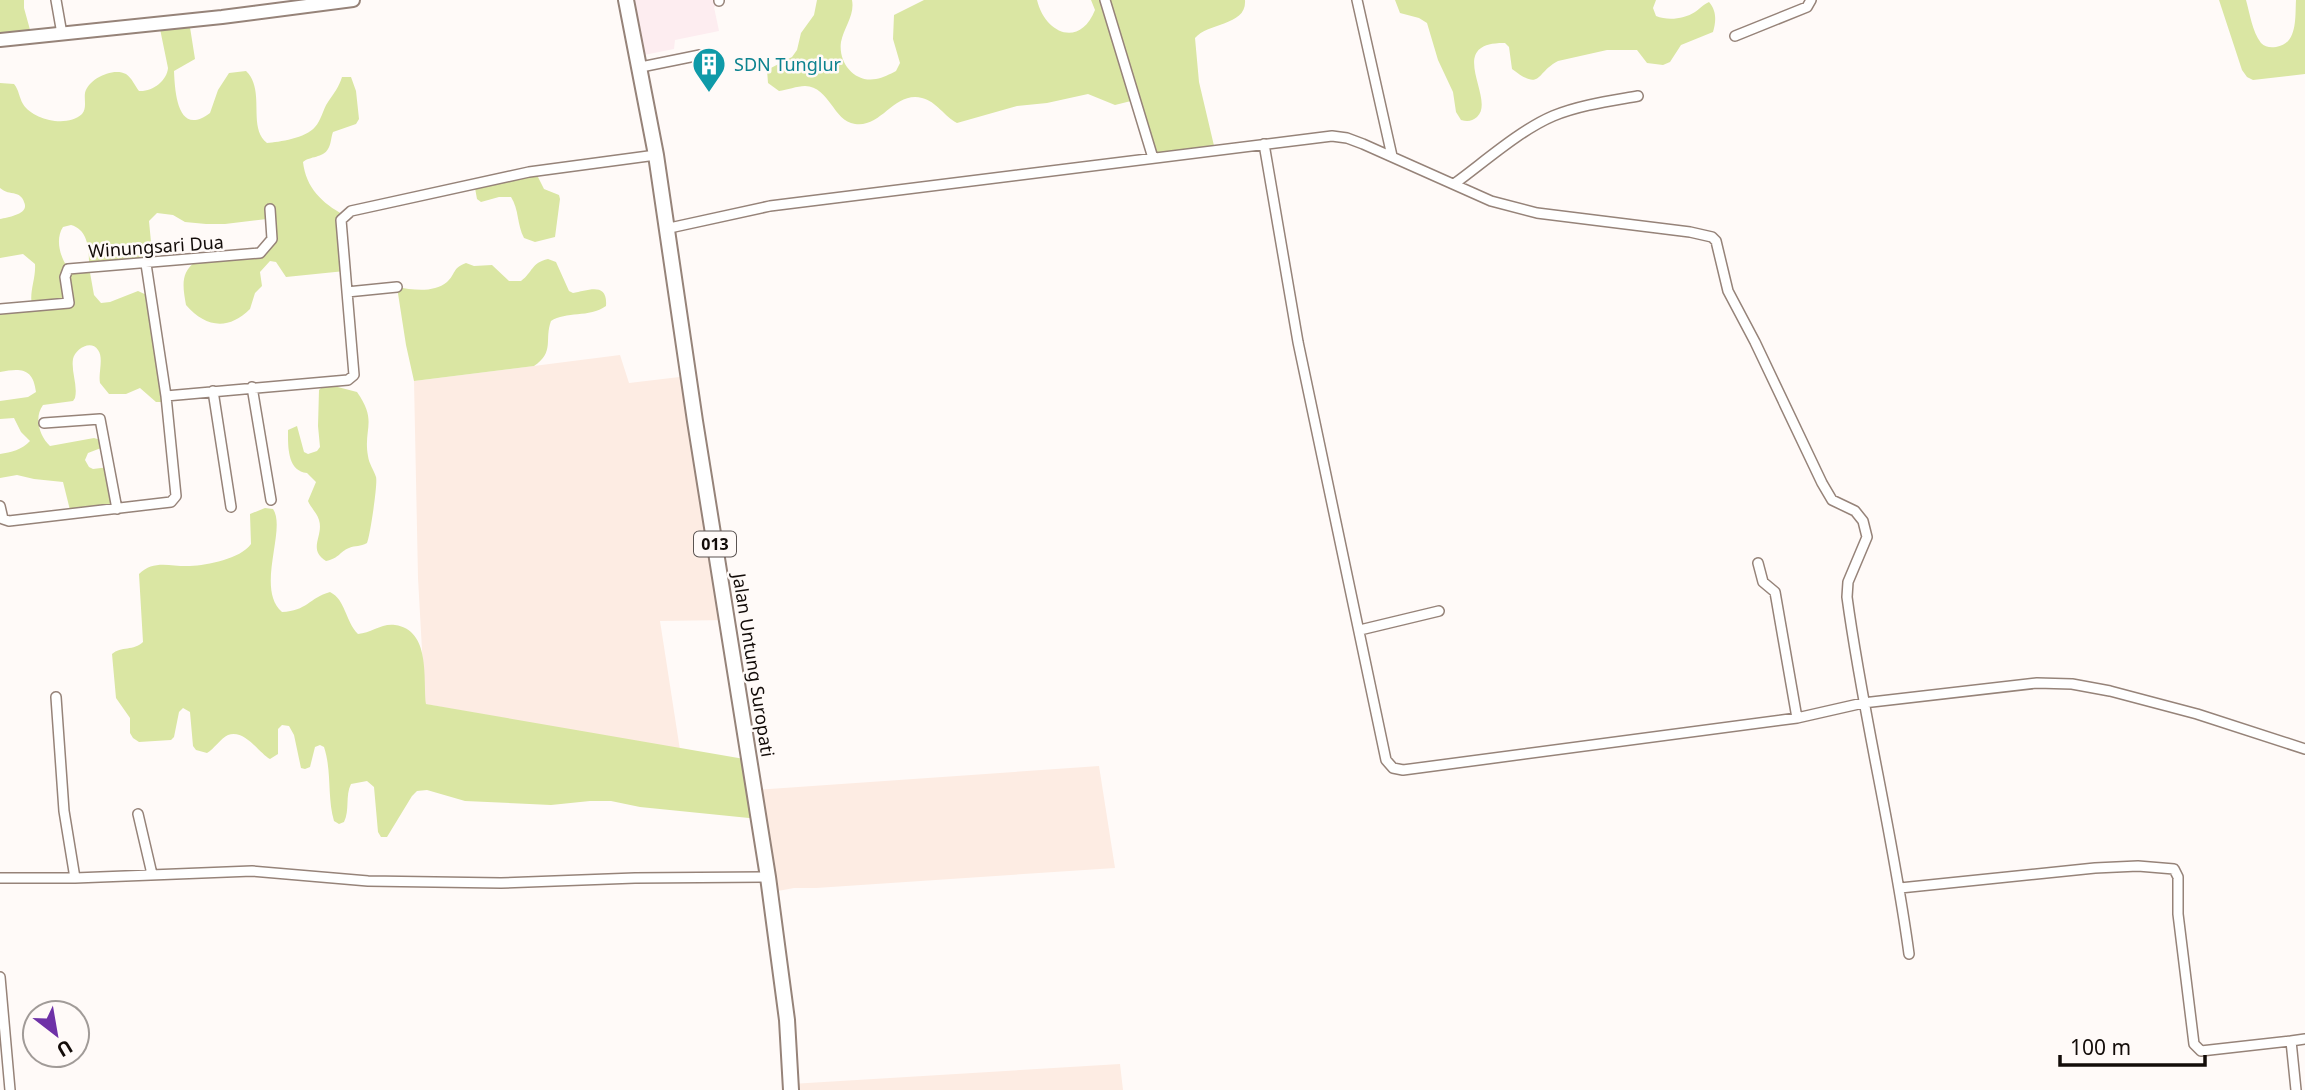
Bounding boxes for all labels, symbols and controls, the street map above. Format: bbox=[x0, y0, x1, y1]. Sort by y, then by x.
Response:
building icon: SDN Tunglur bbox=[690, 45, 728, 94]
place label: SDN Tunglur bbox=[734, 52, 842, 76]
street label: Winungsari Dua bbox=[87, 229, 225, 263]
road number: 013 bbox=[694, 531, 736, 556]
street label: Jalan Untung Suropati bbox=[727, 569, 780, 759]
north arrow bbox=[21, 999, 91, 1069]
scale bar bbox=[2060, 1024, 2205, 1068]
text: 100 m bbox=[2070, 1033, 2131, 1061]
text: U bbox=[52, 1034, 78, 1063]

